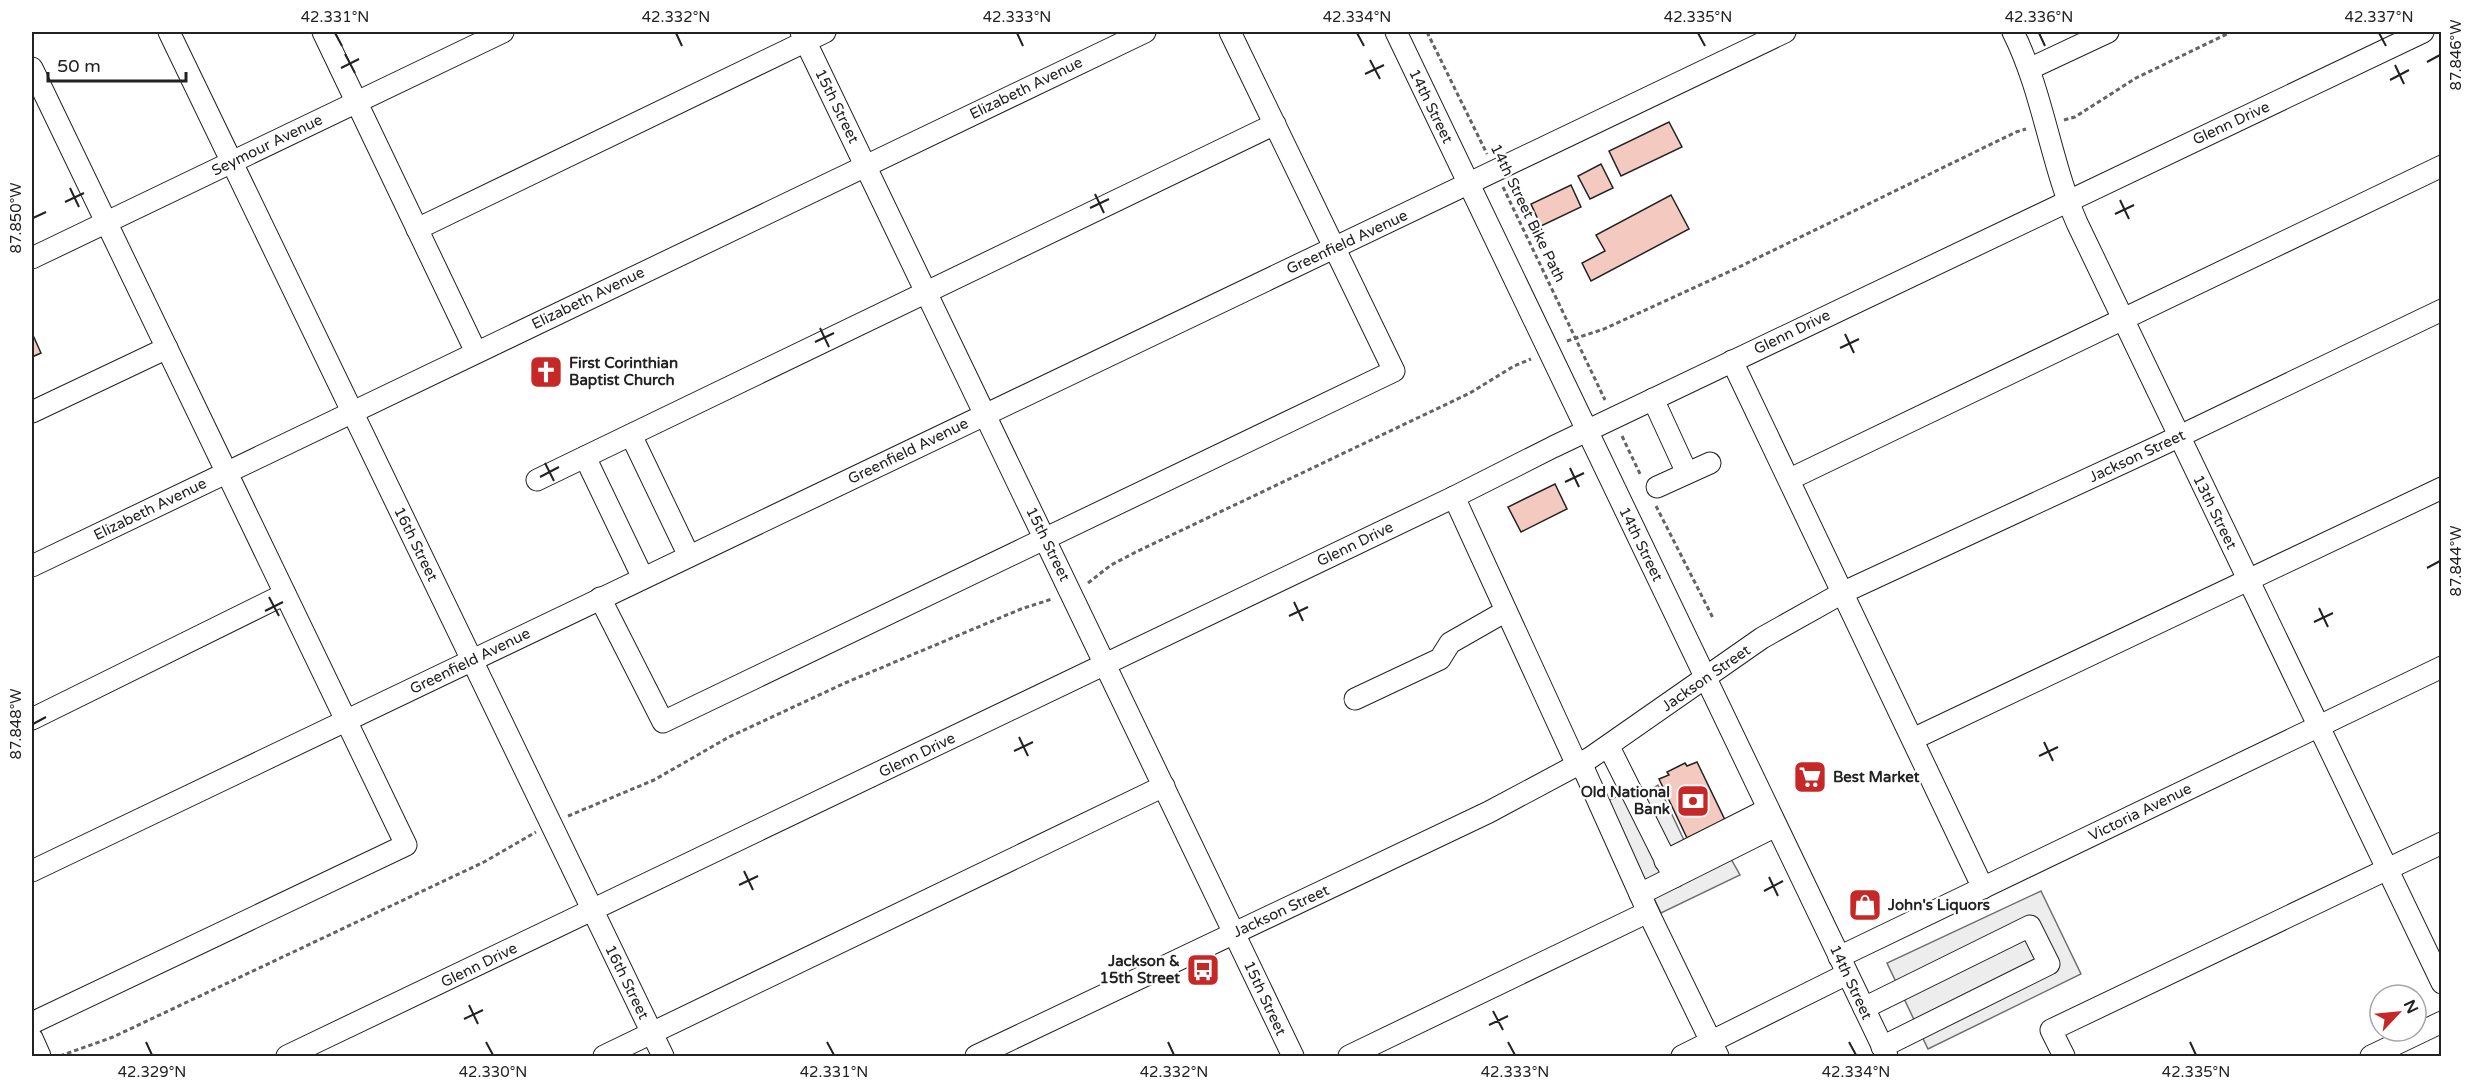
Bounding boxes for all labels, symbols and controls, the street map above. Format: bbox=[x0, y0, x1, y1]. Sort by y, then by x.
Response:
text: 42.331°N bbox=[301, 8, 369, 26]
text: 42.332°N bbox=[642, 8, 710, 26]
text: 42.333°N bbox=[983, 8, 1051, 26]
text: 42.334°N bbox=[1323, 8, 1391, 26]
text: 42.335°N bbox=[1664, 8, 1732, 26]
text: 42.336°N bbox=[2005, 8, 2073, 26]
text: 42.337°N bbox=[2344, 8, 2414, 26]
text: 87.846°W bbox=[2447, 20, 2465, 90]
scale bar bbox=[48, 45, 186, 83]
street label: Elizabeth Avenue bbox=[967, 53, 1085, 123]
text: 50 m bbox=[57, 55, 101, 77]
street label: 15th Street bbox=[811, 66, 863, 146]
street label: 14th Street bbox=[1405, 66, 1457, 146]
street label: Glenn Drive bbox=[2190, 97, 2272, 149]
street label: Seymour Avenue bbox=[209, 110, 325, 180]
street label: 14th Street Bike Path bbox=[1487, 141, 1569, 285]
text: 87.850°W bbox=[7, 182, 25, 254]
street label: Greenfield Avenue bbox=[1284, 206, 1410, 278]
street label: Elizabeth Avenue bbox=[529, 263, 647, 333]
street label: Glenn Drive bbox=[1751, 306, 1833, 358]
church icon: First Corinthian Baptist Church bbox=[528, 354, 564, 390]
place label: First Corinthian Baptist Church bbox=[569, 354, 678, 390]
street label: Greenfield Avenue bbox=[845, 414, 971, 488]
street label: Jackson Street bbox=[2086, 426, 2188, 486]
street label: 13th Street bbox=[2189, 472, 2241, 552]
street label: Elizabeth Avenue bbox=[91, 474, 209, 544]
street label: 16th Street bbox=[390, 504, 442, 584]
street label: 15th Street bbox=[1022, 504, 1074, 584]
street label: 14th Street bbox=[1615, 504, 1667, 584]
street label: Glenn Drive bbox=[1314, 518, 1396, 570]
text: 87.844°W bbox=[2447, 525, 2465, 597]
street label: Greenfield Avenue bbox=[407, 624, 533, 698]
street label: Jackson Street bbox=[1658, 641, 1754, 715]
text: 87.848°W bbox=[7, 688, 25, 760]
street label: Glenn Drive bbox=[876, 729, 958, 781]
supermarket icon: Best Market bbox=[1792, 759, 1828, 795]
place label: Best Market bbox=[1833, 768, 1920, 786]
street label: Victoria Avenue bbox=[2086, 779, 2194, 845]
place label: Old National Bank bbox=[1581, 783, 1670, 818]
bank icon: Old National Bank bbox=[1675, 783, 1711, 819]
street label: Jackson Street bbox=[1230, 881, 1332, 941]
shop icon: John's Liquors bbox=[1847, 887, 1883, 923]
place label: John's Liquors bbox=[1887, 896, 1990, 915]
street label: Glenn Drive bbox=[438, 939, 520, 991]
street label: 16th Street bbox=[601, 942, 653, 1022]
street label: 14th Street bbox=[1826, 942, 1876, 1023]
place label: Jackson & 15th Street bbox=[1100, 952, 1180, 987]
bus stop icon: Jackson & 15th Street bbox=[1185, 952, 1221, 988]
street label: 15th Street bbox=[1240, 958, 1290, 1039]
north arrow bbox=[2368, 983, 2428, 1043]
text: N bbox=[2399, 997, 2422, 1017]
text: 42.329°N bbox=[118, 1063, 186, 1081]
text: 42.330°N bbox=[459, 1063, 527, 1081]
text: 42.331°N bbox=[800, 1063, 868, 1081]
text: 42.332°N bbox=[1140, 1063, 1208, 1081]
text: 42.333°N bbox=[1481, 1063, 1549, 1081]
text: 42.334°N bbox=[1822, 1063, 1890, 1081]
text: 42.335°N bbox=[2162, 1063, 2230, 1081]

